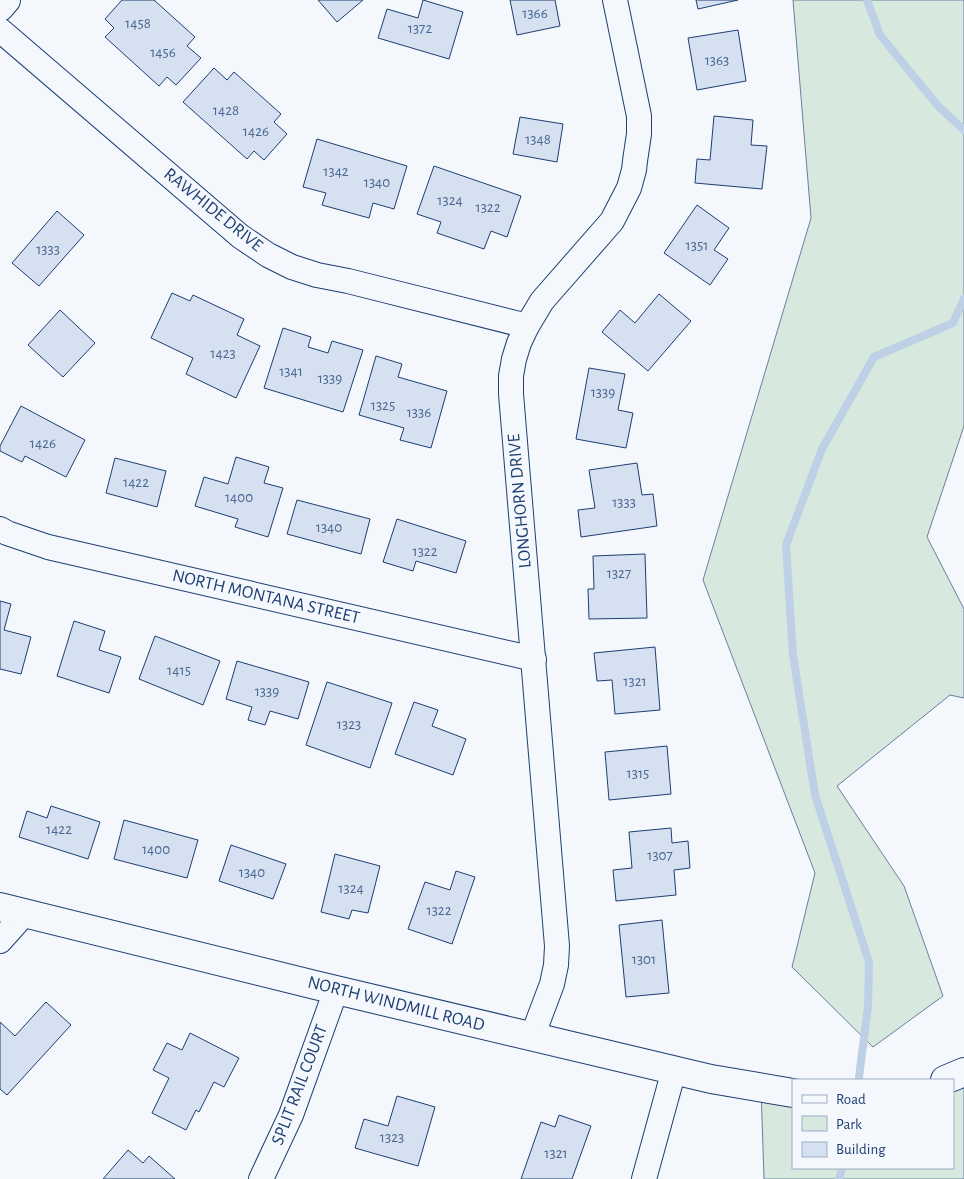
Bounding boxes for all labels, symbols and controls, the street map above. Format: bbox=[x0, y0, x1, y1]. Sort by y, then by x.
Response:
house number: 1366 bbox=[522, 6, 548, 21]
house number: 1458 bbox=[125, 16, 151, 31]
house number: 1372 bbox=[408, 21, 432, 36]
house number: 1456 bbox=[150, 45, 176, 60]
house number: 1363 bbox=[705, 53, 729, 68]
house number: 1428 bbox=[213, 103, 239, 118]
house number: 1426 bbox=[243, 124, 269, 139]
house number: 1348 bbox=[525, 132, 551, 147]
house number: 1342 bbox=[323, 164, 349, 179]
street label: RAWHIDE DRIVE bbox=[160, 165, 266, 255]
house number: 1340 bbox=[364, 175, 390, 190]
house number: 1324 bbox=[437, 193, 463, 208]
house number: 1322 bbox=[476, 200, 501, 215]
house number: 1351 bbox=[686, 238, 708, 253]
house number: 1333 bbox=[36, 242, 60, 257]
house number: 1423 bbox=[210, 346, 236, 361]
house number: 1341 bbox=[279, 364, 303, 379]
house number: 1339 bbox=[318, 371, 342, 386]
house number: 1339 bbox=[591, 385, 615, 400]
house number: 1325 bbox=[371, 398, 395, 413]
house number: 1336 bbox=[407, 405, 431, 420]
street label: LONGHORN DRIVE bbox=[505, 433, 535, 569]
house number: 1426 bbox=[30, 436, 56, 451]
house number: 1422 bbox=[123, 475, 149, 490]
house number: 1400 bbox=[225, 490, 253, 505]
house number: 1333 bbox=[612, 495, 636, 510]
house number: 1340 bbox=[316, 520, 342, 535]
house number: 1322 bbox=[413, 544, 438, 559]
house number: 1327 bbox=[607, 566, 631, 581]
street label: NORTH MONTANA STREET bbox=[171, 567, 362, 627]
house number: 1415 bbox=[167, 663, 191, 678]
house number: 1321 bbox=[623, 674, 647, 689]
house number: 1339 bbox=[255, 684, 279, 699]
house number: 1323 bbox=[337, 717, 361, 732]
house number: 1315 bbox=[627, 766, 649, 781]
house number: 1422 bbox=[46, 822, 72, 837]
house number: 1400 bbox=[142, 842, 170, 857]
house number: 1307 bbox=[647, 848, 673, 863]
house number: 1340 bbox=[239, 865, 265, 880]
house number: 1324 bbox=[338, 881, 364, 896]
house number: 1322 bbox=[427, 903, 452, 918]
house number: 1301 bbox=[632, 952, 656, 967]
street label: NORTH WINDMILL ROAD bbox=[306, 973, 486, 1035]
street label: SPLIT RAIL COURT bbox=[269, 1022, 331, 1148]
legend bbox=[792, 1079, 954, 1169]
text: Road bbox=[836, 1092, 866, 1107]
text: Park bbox=[836, 1117, 862, 1132]
house number: 1323 bbox=[380, 1130, 404, 1145]
text: Building bbox=[836, 1142, 886, 1157]
house number: 1321 bbox=[544, 1146, 568, 1161]

